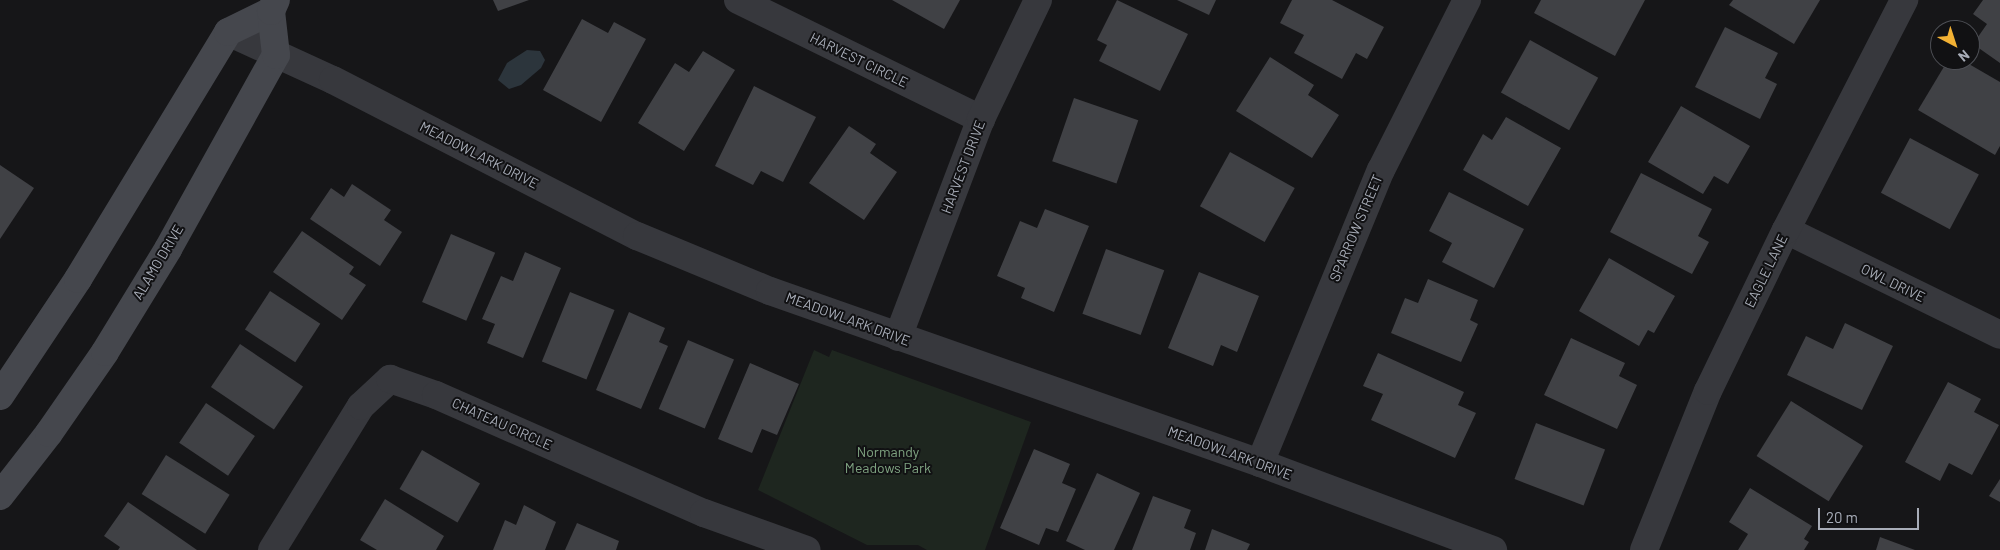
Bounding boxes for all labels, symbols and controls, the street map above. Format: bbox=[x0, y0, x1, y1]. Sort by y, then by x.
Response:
north arrow bbox=[1930, 20, 1980, 70]
street label: HARVEST CIRCLE bbox=[807, 29, 911, 91]
text: N bbox=[1955, 47, 1973, 66]
street label: MEADOWLARK DRIVE bbox=[417, 118, 541, 192]
street label: HARVEST DRIVE bbox=[937, 118, 989, 216]
street label: SPARROW STREET bbox=[1326, 172, 1386, 284]
street label: ALAMO DRIVE bbox=[129, 221, 187, 303]
street label: EAGLE LANE bbox=[1741, 232, 1791, 310]
street label: OWL DRIVE bbox=[1858, 260, 1928, 306]
street label: MEADOWLARK DRIVE bbox=[784, 289, 912, 349]
street label: CHATEAU CIRCLE bbox=[449, 394, 555, 454]
street label: MEADOWLARK DRIVE bbox=[1166, 423, 1294, 483]
park label: Normandy Meadows Park bbox=[845, 444, 931, 477]
scale bar bbox=[1820, 498, 1921, 530]
text: 20 m bbox=[1826, 508, 1858, 526]

